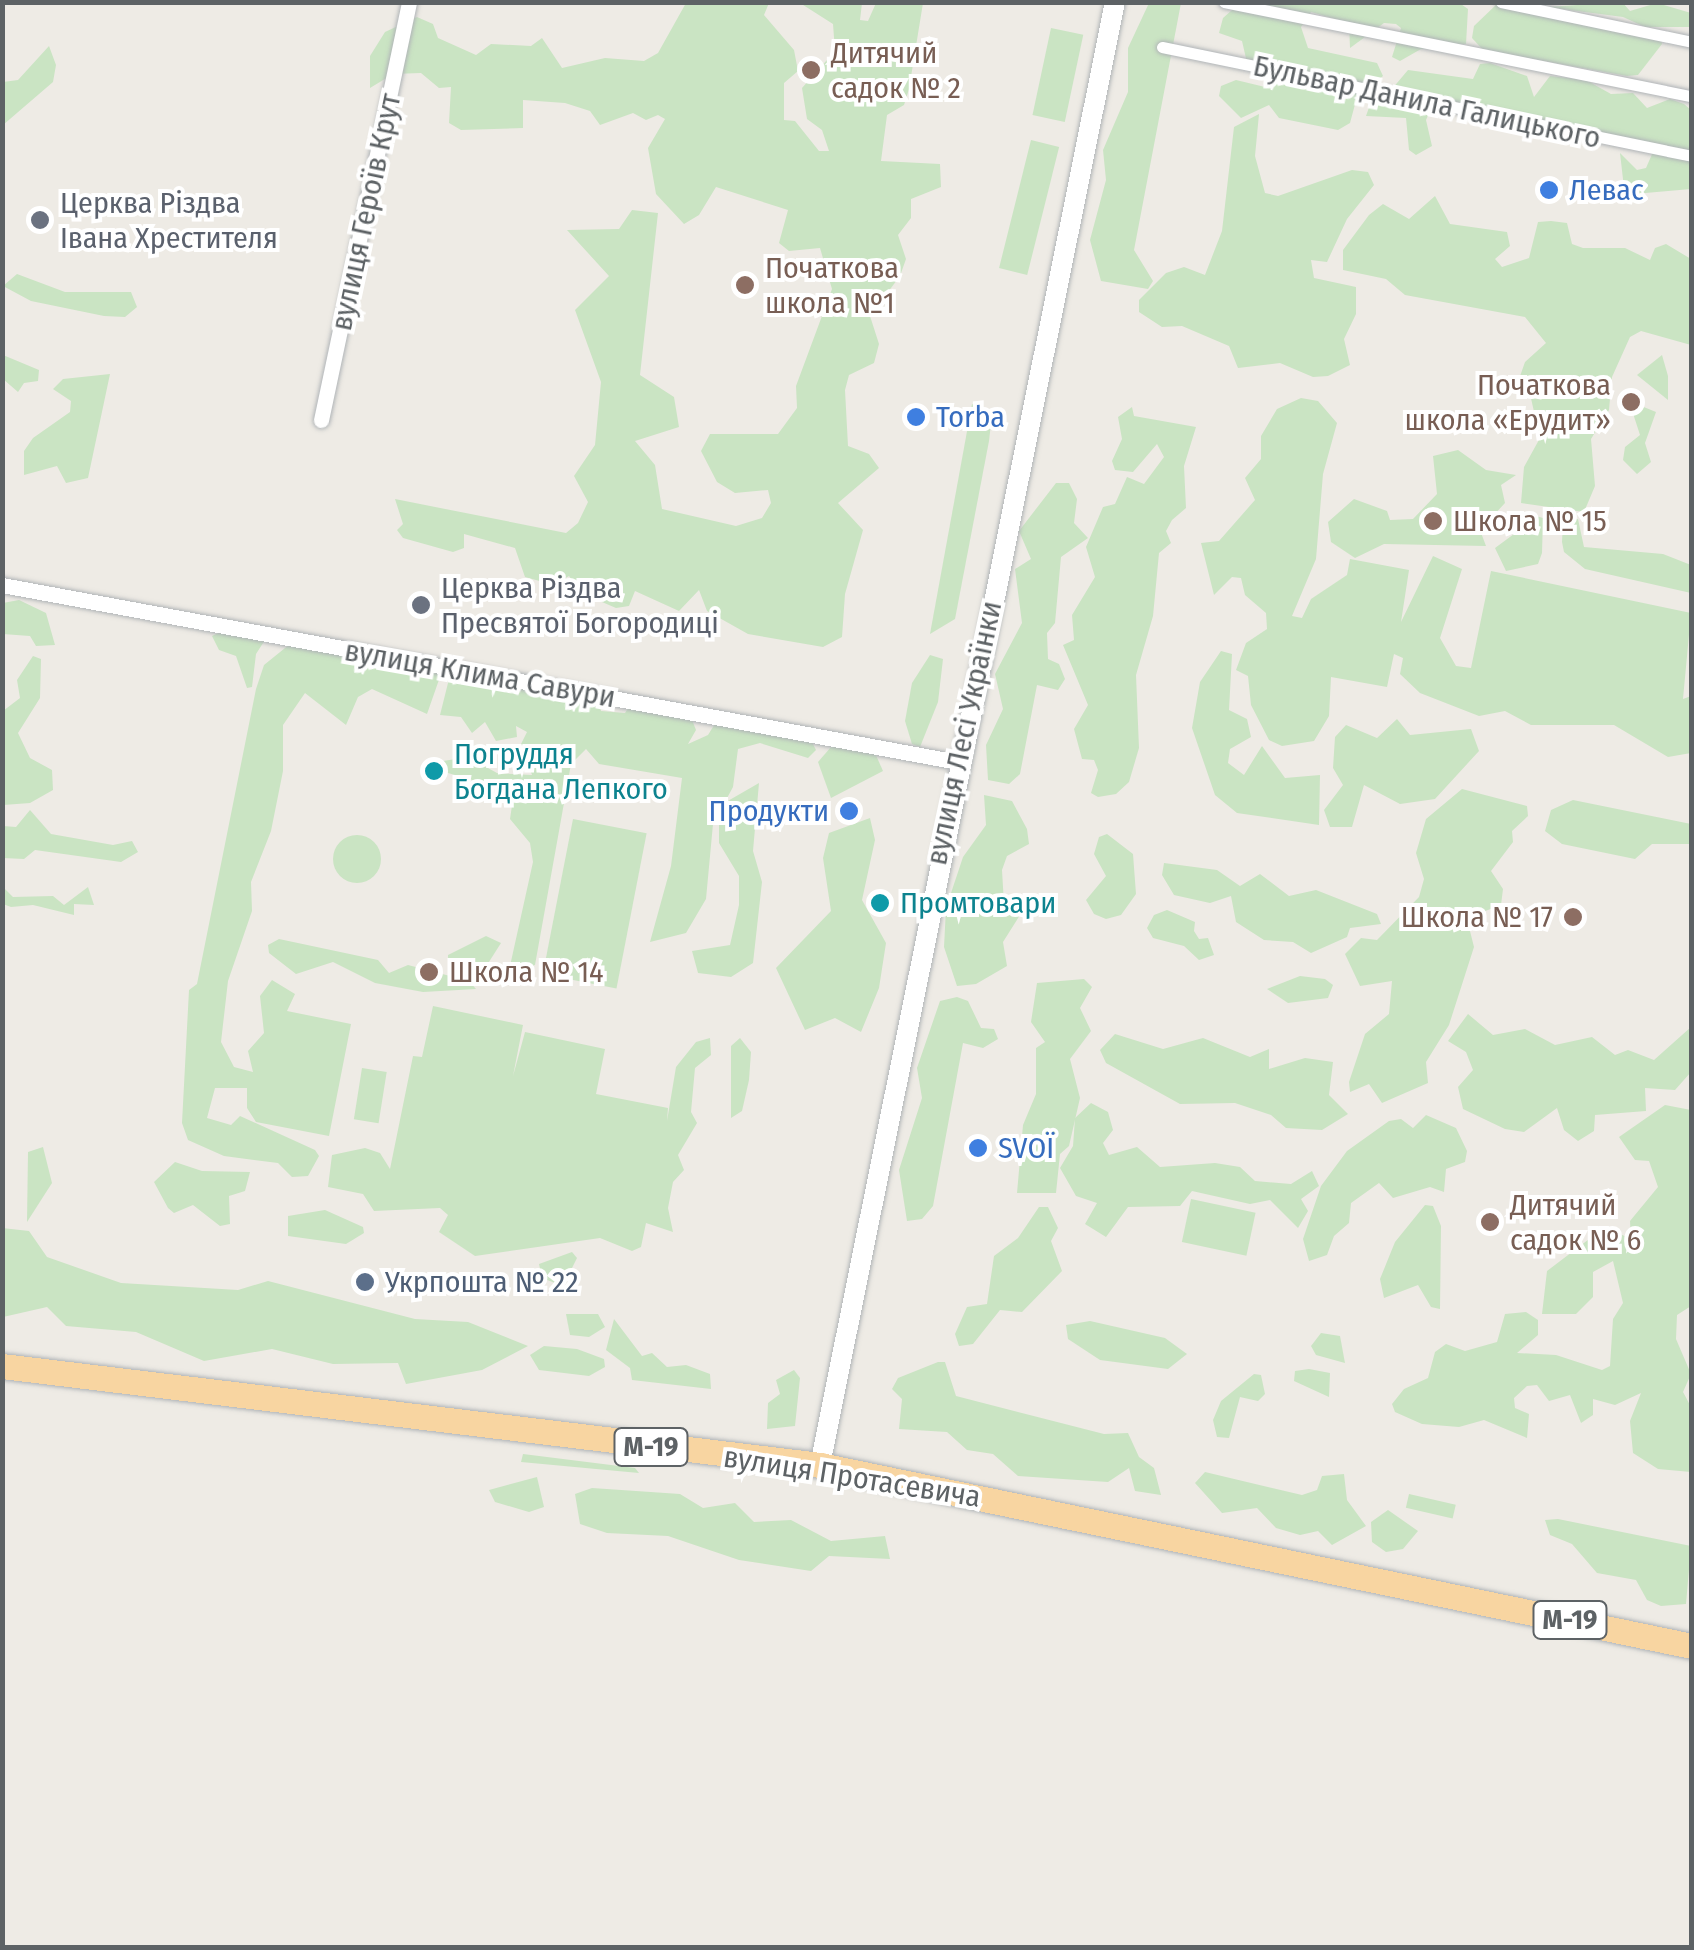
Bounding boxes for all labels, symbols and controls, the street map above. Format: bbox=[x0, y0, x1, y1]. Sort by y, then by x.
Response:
place label: Дитячий садок № 2 bbox=[831, 35, 961, 106]
street label: Бульвар Данила Галицького bbox=[1250, 48, 1604, 156]
marker: Дитячий садок № 2 bbox=[800, 59, 822, 81]
street label: вулиця Героїв Крут bbox=[323, 90, 409, 334]
place label: Левас bbox=[1569, 172, 1644, 208]
marker: Левас bbox=[1538, 179, 1560, 201]
place label: Церква Різдва Івана Хрестителя bbox=[60, 185, 278, 256]
marker: Церква Різдва Івана Хрестителя bbox=[29, 209, 51, 231]
place label: Початкова школа №1 bbox=[765, 250, 899, 320]
marker: Початкова школа №1 bbox=[734, 274, 756, 296]
place label: Початкова школа «Ерудит» bbox=[1405, 367, 1611, 438]
marker: Початкова школа «Ерудит» bbox=[1620, 391, 1642, 413]
place label: Torba bbox=[936, 399, 1005, 435]
marker: Torba bbox=[905, 406, 927, 428]
place label: Школа № 15 bbox=[1453, 503, 1607, 539]
marker: Школа № 15 bbox=[1422, 510, 1444, 532]
place label: Церква Різдва Пресвятої Богородиці bbox=[441, 570, 719, 640]
marker: Церква Різдва Пресвятої Богородиці bbox=[410, 594, 432, 616]
street label: вулиця Лесі Українки bbox=[918, 598, 1010, 868]
street label: вулиця Клима Савури bbox=[342, 632, 618, 716]
place label: Погруддя Богдана Лепкого bbox=[454, 736, 668, 806]
marker: Погруддя Богдана Лепкого bbox=[423, 760, 445, 782]
place label: Продукти bbox=[709, 793, 829, 829]
marker: Продукти bbox=[838, 800, 860, 822]
place label: Промтовари bbox=[900, 885, 1056, 921]
marker: Промтовари bbox=[869, 892, 891, 914]
place label: Школа № 17 bbox=[1401, 899, 1553, 935]
marker: Школа № 17 bbox=[1562, 906, 1584, 928]
place label: Школа № 14 bbox=[449, 954, 604, 990]
marker: Школа № 14 bbox=[418, 961, 440, 983]
place label: SVOЇ bbox=[998, 1130, 1054, 1166]
marker: SVOЇ bbox=[967, 1137, 989, 1159]
place label: Дитячий садок № 6 bbox=[1510, 1187, 1641, 1258]
marker: Дитячий садок № 6 bbox=[1479, 1211, 1501, 1233]
place label: Укрпошта № 22 bbox=[385, 1264, 578, 1300]
marker: Укрпошта № 22 bbox=[354, 1271, 376, 1293]
road number: М-19 bbox=[611, 1424, 691, 1470]
street label: вулиця Протасевича bbox=[721, 1439, 983, 1515]
road number: М-19 bbox=[1530, 1597, 1610, 1643]

